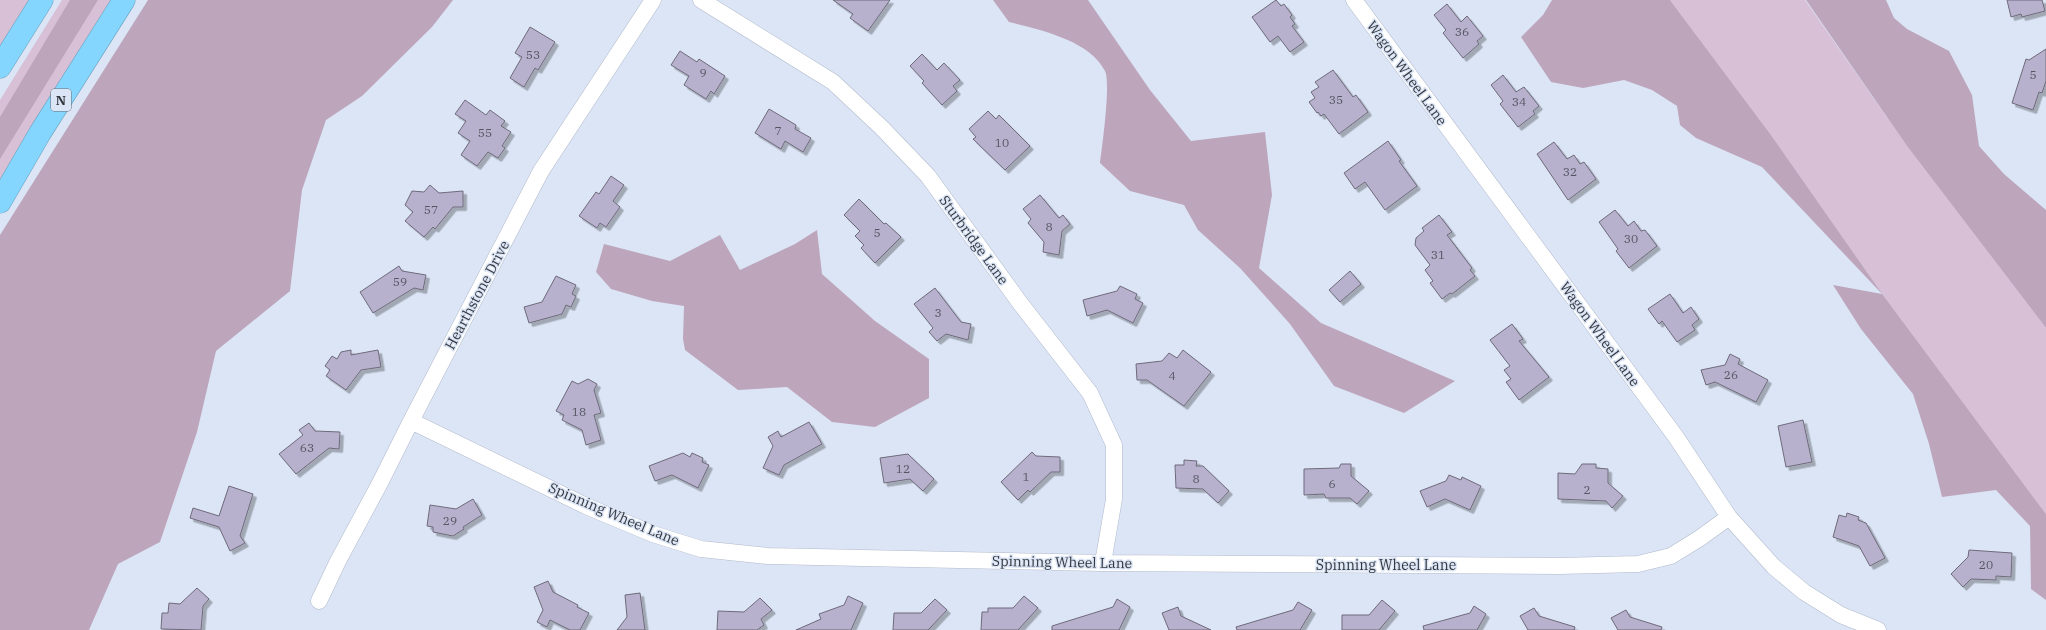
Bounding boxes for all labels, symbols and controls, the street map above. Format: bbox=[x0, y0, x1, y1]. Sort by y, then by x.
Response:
street label: Wagon Wheel Lane bbox=[1363, 17, 1451, 129]
house number: 36 bbox=[1455, 24, 1469, 39]
house number: 53 bbox=[526, 47, 540, 62]
house number: 9 bbox=[699, 65, 707, 80]
house number: 5 bbox=[2029, 67, 2037, 82]
road number: N bbox=[51, 89, 71, 111]
house number: 35 bbox=[1329, 92, 1343, 107]
house number: 34 bbox=[1512, 94, 1526, 109]
house number: 7 bbox=[774, 123, 782, 138]
house number: 55 bbox=[478, 125, 492, 140]
house number: 10 bbox=[995, 135, 1009, 150]
house number: 32 bbox=[1563, 164, 1577, 179]
street label: Sturbridge Lane bbox=[935, 192, 1013, 288]
house number: 57 bbox=[424, 202, 438, 217]
house number: 8 bbox=[1045, 219, 1053, 234]
house number: 5 bbox=[873, 225, 881, 240]
house number: 30 bbox=[1624, 231, 1638, 246]
street label: Hearthstone Drive bbox=[441, 237, 513, 353]
house number: 31 bbox=[1431, 247, 1445, 262]
house number: 59 bbox=[393, 274, 407, 289]
street label: Wagon Wheel Lane bbox=[1556, 278, 1644, 390]
house number: 3 bbox=[934, 305, 942, 320]
house number: 26 bbox=[1724, 367, 1738, 382]
house number: 4 bbox=[1168, 368, 1176, 383]
house number: 18 bbox=[572, 404, 586, 419]
house number: 63 bbox=[300, 440, 314, 455]
house number: 12 bbox=[896, 461, 910, 476]
house number: 1 bbox=[1022, 469, 1030, 484]
house number: 8 bbox=[1192, 471, 1200, 486]
house number: 6 bbox=[1328, 476, 1336, 491]
street label: Spinning Wheel Lane bbox=[546, 478, 682, 550]
house number: 2 bbox=[1583, 482, 1591, 497]
house number: 29 bbox=[443, 513, 457, 528]
street label: Spinning Wheel Lane bbox=[992, 552, 1132, 572]
street label: Spinning Wheel Lane bbox=[1316, 556, 1456, 574]
house number: 20 bbox=[1979, 557, 1993, 572]

